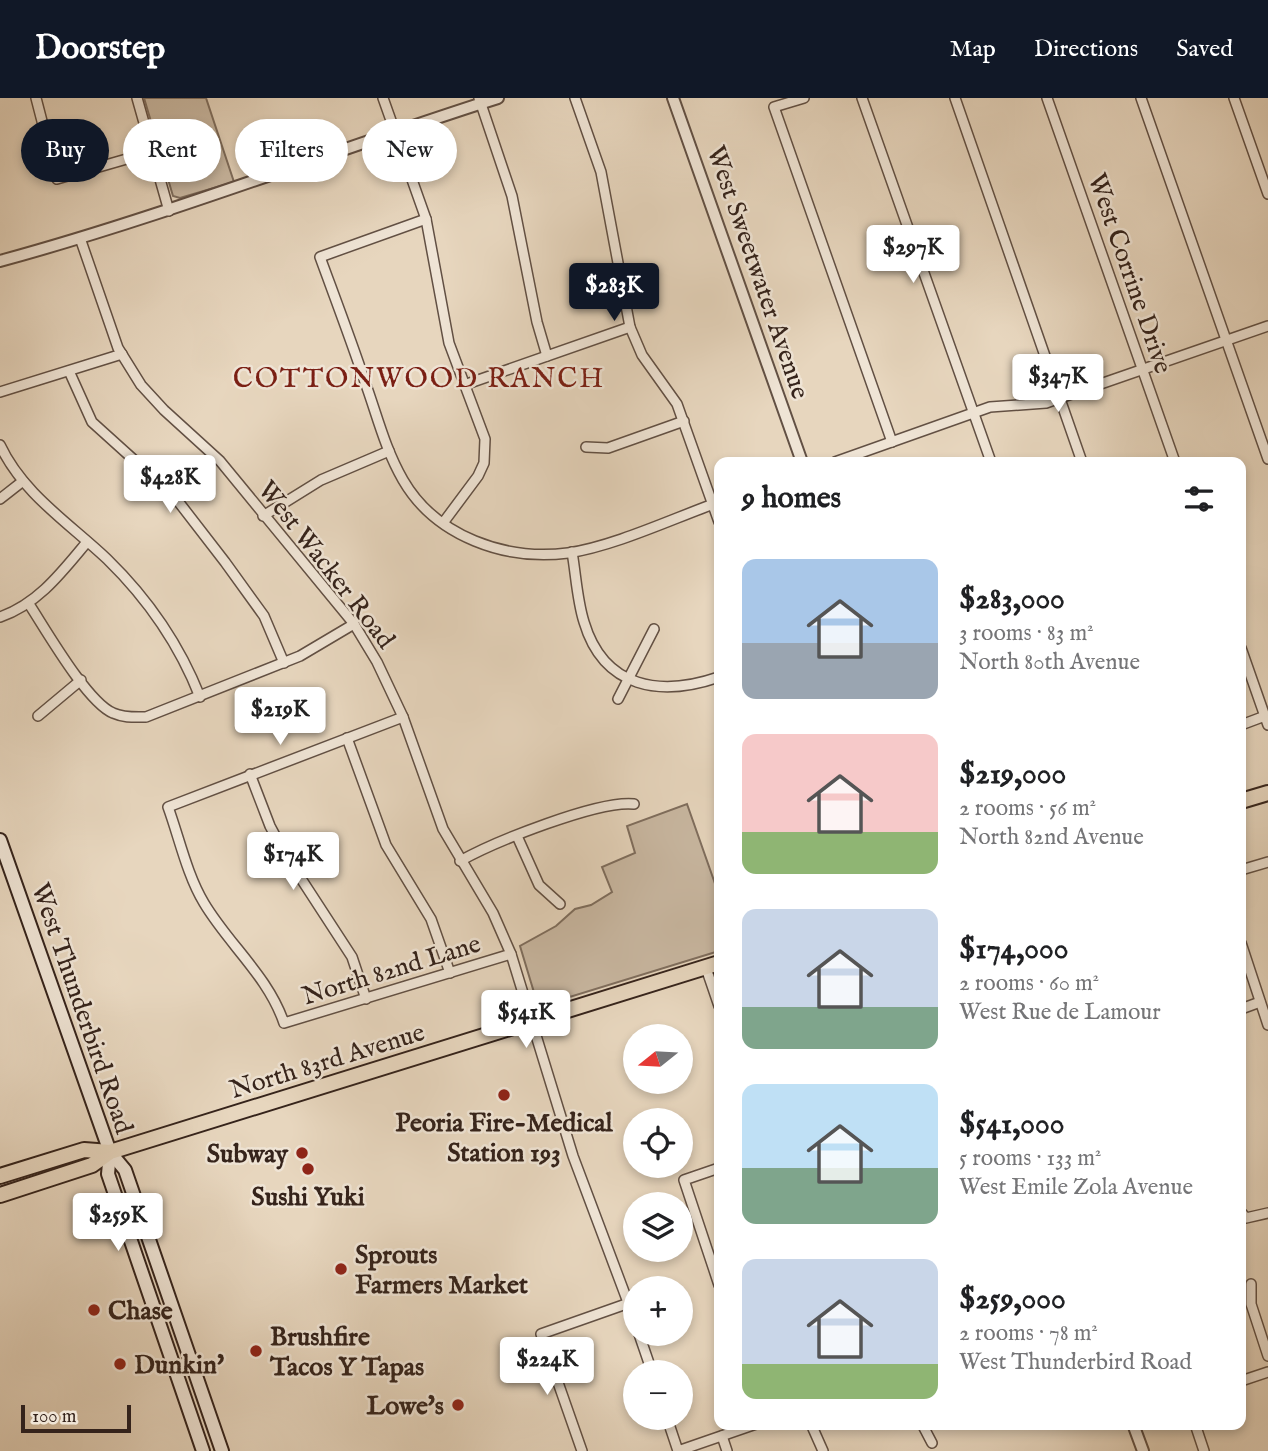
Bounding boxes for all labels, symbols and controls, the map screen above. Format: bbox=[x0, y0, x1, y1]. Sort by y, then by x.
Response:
text: Doorstep bbox=[35, 28, 165, 70]
text: Map bbox=[950, 34, 996, 65]
text: Directions bbox=[1034, 34, 1138, 65]
text: Saved bbox=[1176, 34, 1233, 65]
chip: Buy bbox=[21, 119, 109, 182]
chip: Rent bbox=[123, 119, 221, 182]
chip: Filters bbox=[235, 119, 348, 182]
chip: New bbox=[362, 119, 457, 182]
street label: West Sweetwater Avenue bbox=[699, 141, 816, 404]
street label: West Corrine Drive bbox=[1080, 169, 1179, 378]
pin: $297K bbox=[864, 226, 962, 285]
text: $297K bbox=[883, 233, 943, 262]
pin: $283K bbox=[565, 264, 663, 323]
text: $283K bbox=[585, 271, 643, 300]
pin: $347K bbox=[1009, 354, 1107, 414]
district label: COTTONWOOD RANCH bbox=[233, 362, 605, 397]
text: $347K bbox=[1028, 362, 1088, 391]
pin: $428K bbox=[121, 456, 219, 515]
text: $428K bbox=[140, 463, 200, 492]
street label: West Wacker Road bbox=[250, 474, 402, 656]
text: 9 homes bbox=[742, 480, 841, 518]
icon: filters bbox=[1180, 480, 1218, 518]
text: $283,000 bbox=[959, 581, 1065, 619]
icon: home bbox=[798, 587, 882, 671]
text: 3 rooms · 83 m² bbox=[959, 619, 1094, 648]
text: North 80th Avenue bbox=[959, 648, 1140, 677]
pin: $219K bbox=[231, 688, 329, 747]
text: $219K bbox=[251, 695, 309, 724]
text: $219,000 bbox=[959, 756, 1066, 794]
icon: home bbox=[798, 762, 882, 846]
text: 2 rooms · 56 m² bbox=[959, 794, 1096, 823]
text: North 82nd Avenue bbox=[959, 823, 1144, 852]
pin: $174K bbox=[244, 832, 342, 892]
text: $174K bbox=[263, 840, 323, 869]
street label: West Thunderbird Road bbox=[23, 879, 140, 1138]
street label: North 82nd Lane bbox=[298, 928, 485, 1013]
text: $174,000 bbox=[959, 931, 1068, 969]
icon: home bbox=[798, 937, 882, 1021]
text: 2 rooms · 60 m² bbox=[959, 969, 1099, 998]
pin: $541K bbox=[477, 990, 575, 1050]
text: $541K bbox=[497, 998, 555, 1027]
text: West Rue de Lamour bbox=[959, 998, 1161, 1027]
street label: North 83rd Avenue bbox=[226, 1016, 429, 1107]
north arrow bbox=[623, 1024, 693, 1094]
map controls bbox=[623, 1024, 693, 1430]
marker: Peoria Fire-Medical Station 193 bbox=[496, 1087, 512, 1103]
text: $541,000 bbox=[959, 1106, 1064, 1144]
place label: Peoria Fire-Medical Station 193 bbox=[395, 1107, 614, 1170]
button: locate bbox=[623, 1108, 693, 1178]
icon: home bbox=[798, 1112, 882, 1196]
place label: Subway bbox=[207, 1138, 289, 1171]
text: 5 rooms · 133 m² bbox=[959, 1144, 1102, 1173]
marker: Subway bbox=[294, 1145, 310, 1161]
marker: Sushi Yuki bbox=[300, 1161, 316, 1177]
text: West Emile Zola Avenue bbox=[959, 1173, 1193, 1202]
place label: Sushi Yuki bbox=[251, 1181, 365, 1214]
button: layers bbox=[623, 1192, 693, 1262]
pin: $259K bbox=[69, 1194, 167, 1253]
text: $259K bbox=[89, 1201, 147, 1230]
place label: Sprouts Farmers Market bbox=[355, 1239, 528, 1302]
marker: Sprouts Farmers Market bbox=[333, 1261, 349, 1277]
button: + bbox=[623, 1276, 693, 1346]
text: $259,000 bbox=[959, 1281, 1066, 1319]
icon: home bbox=[798, 1287, 882, 1371]
place label: Chase bbox=[108, 1295, 173, 1328]
marker: Chase bbox=[86, 1302, 102, 1318]
text: 2 rooms · 78 m² bbox=[959, 1319, 1098, 1348]
place label: Brushfire Tacos Y Tapas bbox=[269, 1321, 424, 1384]
pin: $224K bbox=[498, 1338, 596, 1397]
marker: Brushfire Tacos Y Tapas bbox=[248, 1343, 264, 1359]
text: $224K bbox=[516, 1345, 578, 1374]
text: West Thunderbird Road bbox=[959, 1348, 1192, 1377]
place label: Dunkin' bbox=[134, 1349, 224, 1382]
marker: Dunkin' bbox=[112, 1356, 128, 1372]
button: − bbox=[623, 1360, 693, 1430]
place label: Lowe's bbox=[366, 1390, 444, 1423]
marker: Lowe's bbox=[450, 1397, 466, 1413]
scale bar bbox=[21, 1402, 131, 1434]
text: 100 m bbox=[32, 1405, 76, 1429]

